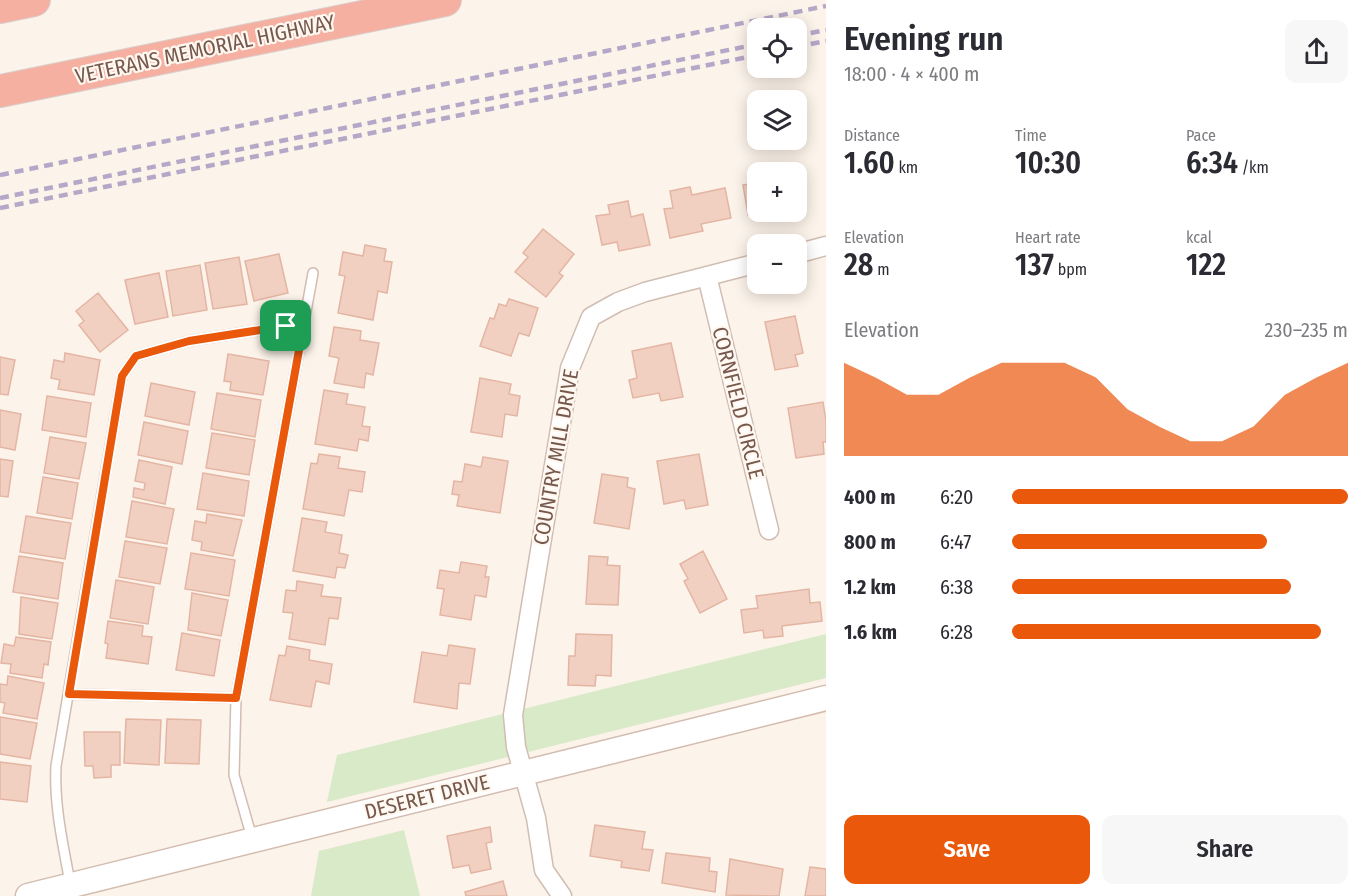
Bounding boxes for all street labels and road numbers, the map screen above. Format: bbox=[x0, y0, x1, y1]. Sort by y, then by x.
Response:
street label: VETERANS MEMORIAL HIGHWAY bbox=[73, 9, 338, 89]
street label: CORNFIELD CIRCLE bbox=[707, 324, 770, 482]
street label: COUNTRY MILL DRIVE bbox=[528, 367, 584, 547]
street label: DESERET DRIVE bbox=[362, 769, 492, 825]

